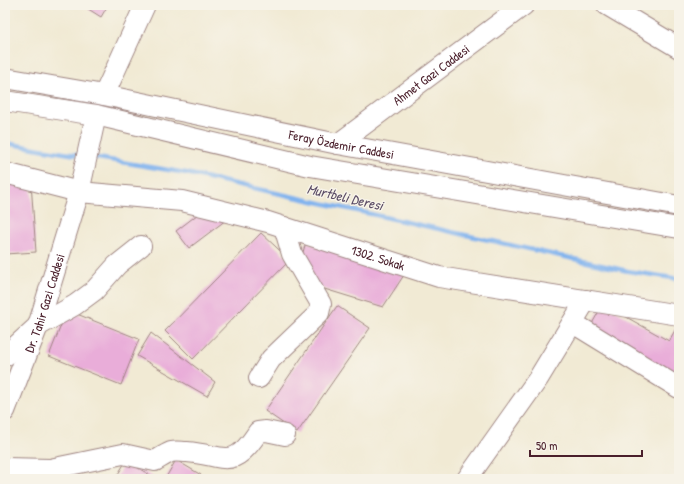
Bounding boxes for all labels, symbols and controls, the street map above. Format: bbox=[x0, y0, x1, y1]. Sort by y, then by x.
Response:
street label: Ahmet Gazi Caddesi bbox=[389, 40, 473, 109]
street label: Feray Özdemir Caddesi bbox=[286, 125, 396, 163]
water label: Murtbeli Deresi bbox=[305, 179, 387, 215]
street label: 1302. Sokak bbox=[349, 240, 408, 275]
street label: Dr. Tahir Gazi Caddesi bbox=[20, 251, 69, 355]
scale bar bbox=[530, 432, 642, 458]
text: 50 m bbox=[536, 437, 557, 454]

